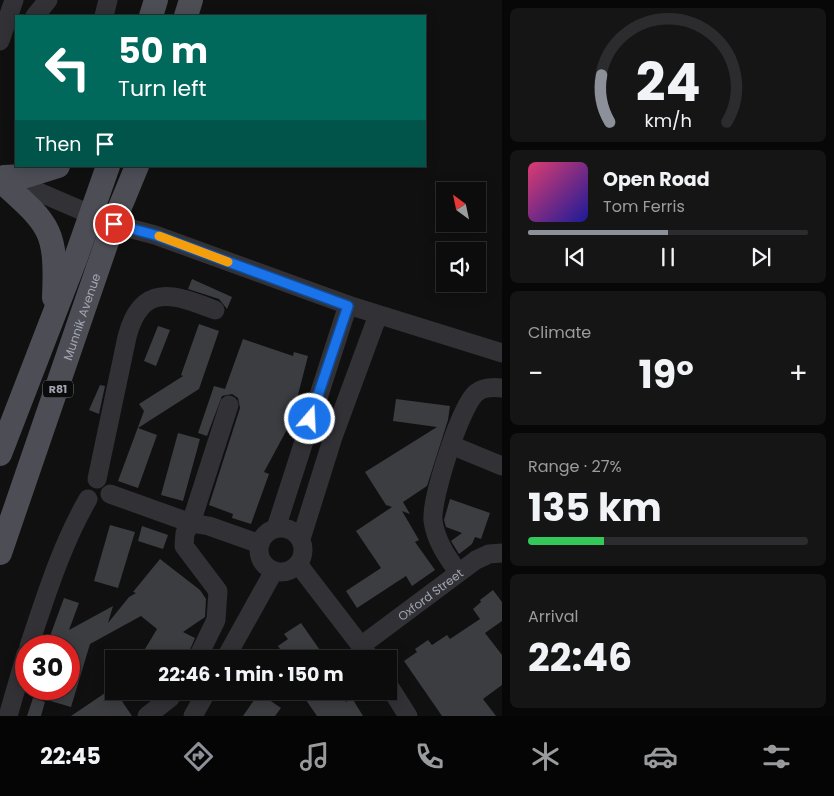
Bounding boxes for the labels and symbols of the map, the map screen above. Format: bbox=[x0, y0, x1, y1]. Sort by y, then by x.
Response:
north arrow bbox=[436, 182, 486, 232]
pin bbox=[93, 203, 135, 245]
street label: Munnik Avenue bbox=[58, 271, 104, 362]
road number: R81 bbox=[43, 380, 73, 398]
position arrow bbox=[283, 392, 335, 444]
street label: Oxford Street bbox=[394, 564, 466, 624]
speed limit sign: 30 bbox=[15, 635, 80, 700]

